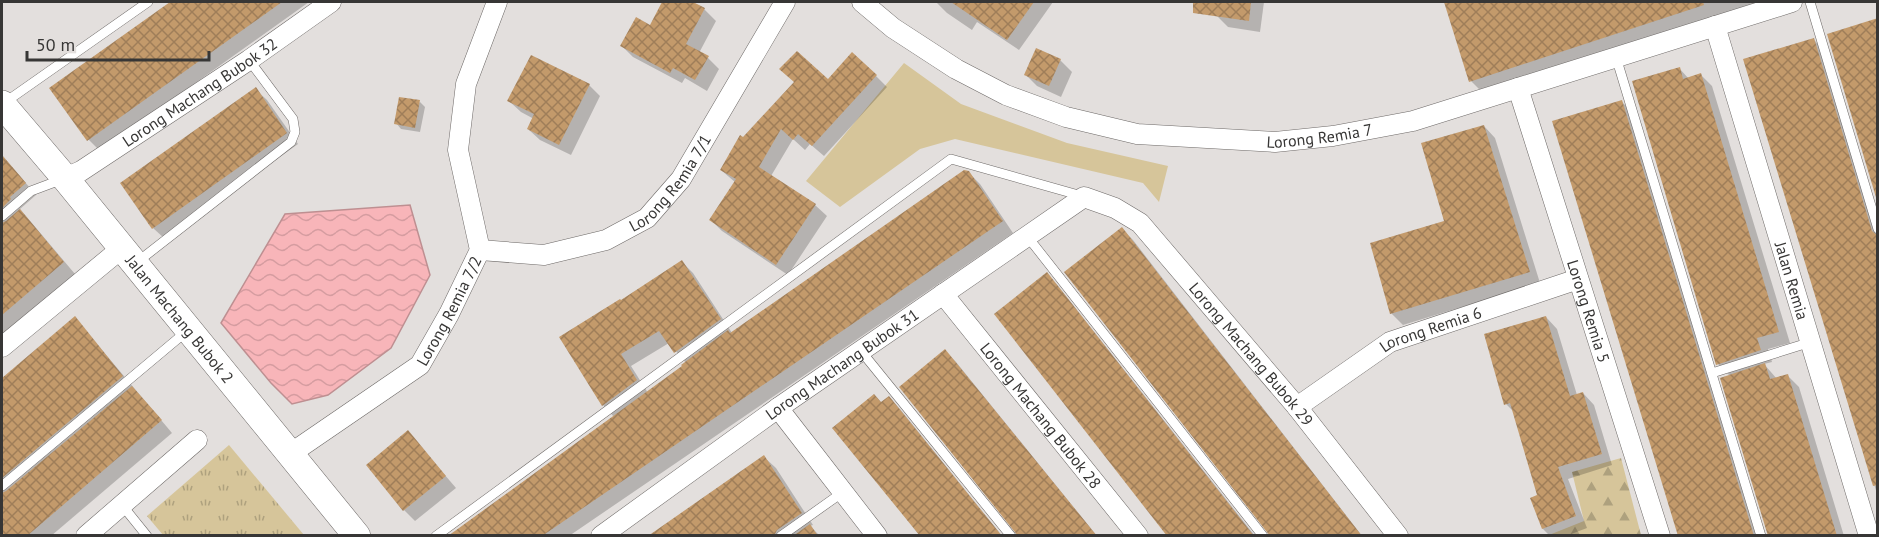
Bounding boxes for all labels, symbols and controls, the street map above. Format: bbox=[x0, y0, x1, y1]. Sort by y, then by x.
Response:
scale bar bbox=[27, 24, 208, 62]
text: 50 m bbox=[36, 33, 75, 56]
street label: Lorong Machang Bubok 32 bbox=[119, 33, 281, 151]
street label: Lorong Remia 7 bbox=[1266, 119, 1374, 152]
street label: Lorong Remia 7/1 bbox=[625, 131, 715, 236]
street label: Jalan Remia bbox=[1770, 238, 1813, 322]
street label: Jalan Machang Bubok 2 bbox=[121, 250, 238, 387]
street label: Lorong Remia 7/2 bbox=[412, 253, 486, 369]
street label: Lorong Remia 5 bbox=[1563, 257, 1614, 365]
street label: Lorong Machang Bubok 29 bbox=[1185, 278, 1318, 430]
street label: Lorong Remia 6 bbox=[1375, 302, 1484, 356]
street label: Lorong Machang Bubok 31 bbox=[761, 304, 922, 424]
street label: Lorong Machang Bubok 28 bbox=[976, 338, 1106, 493]

